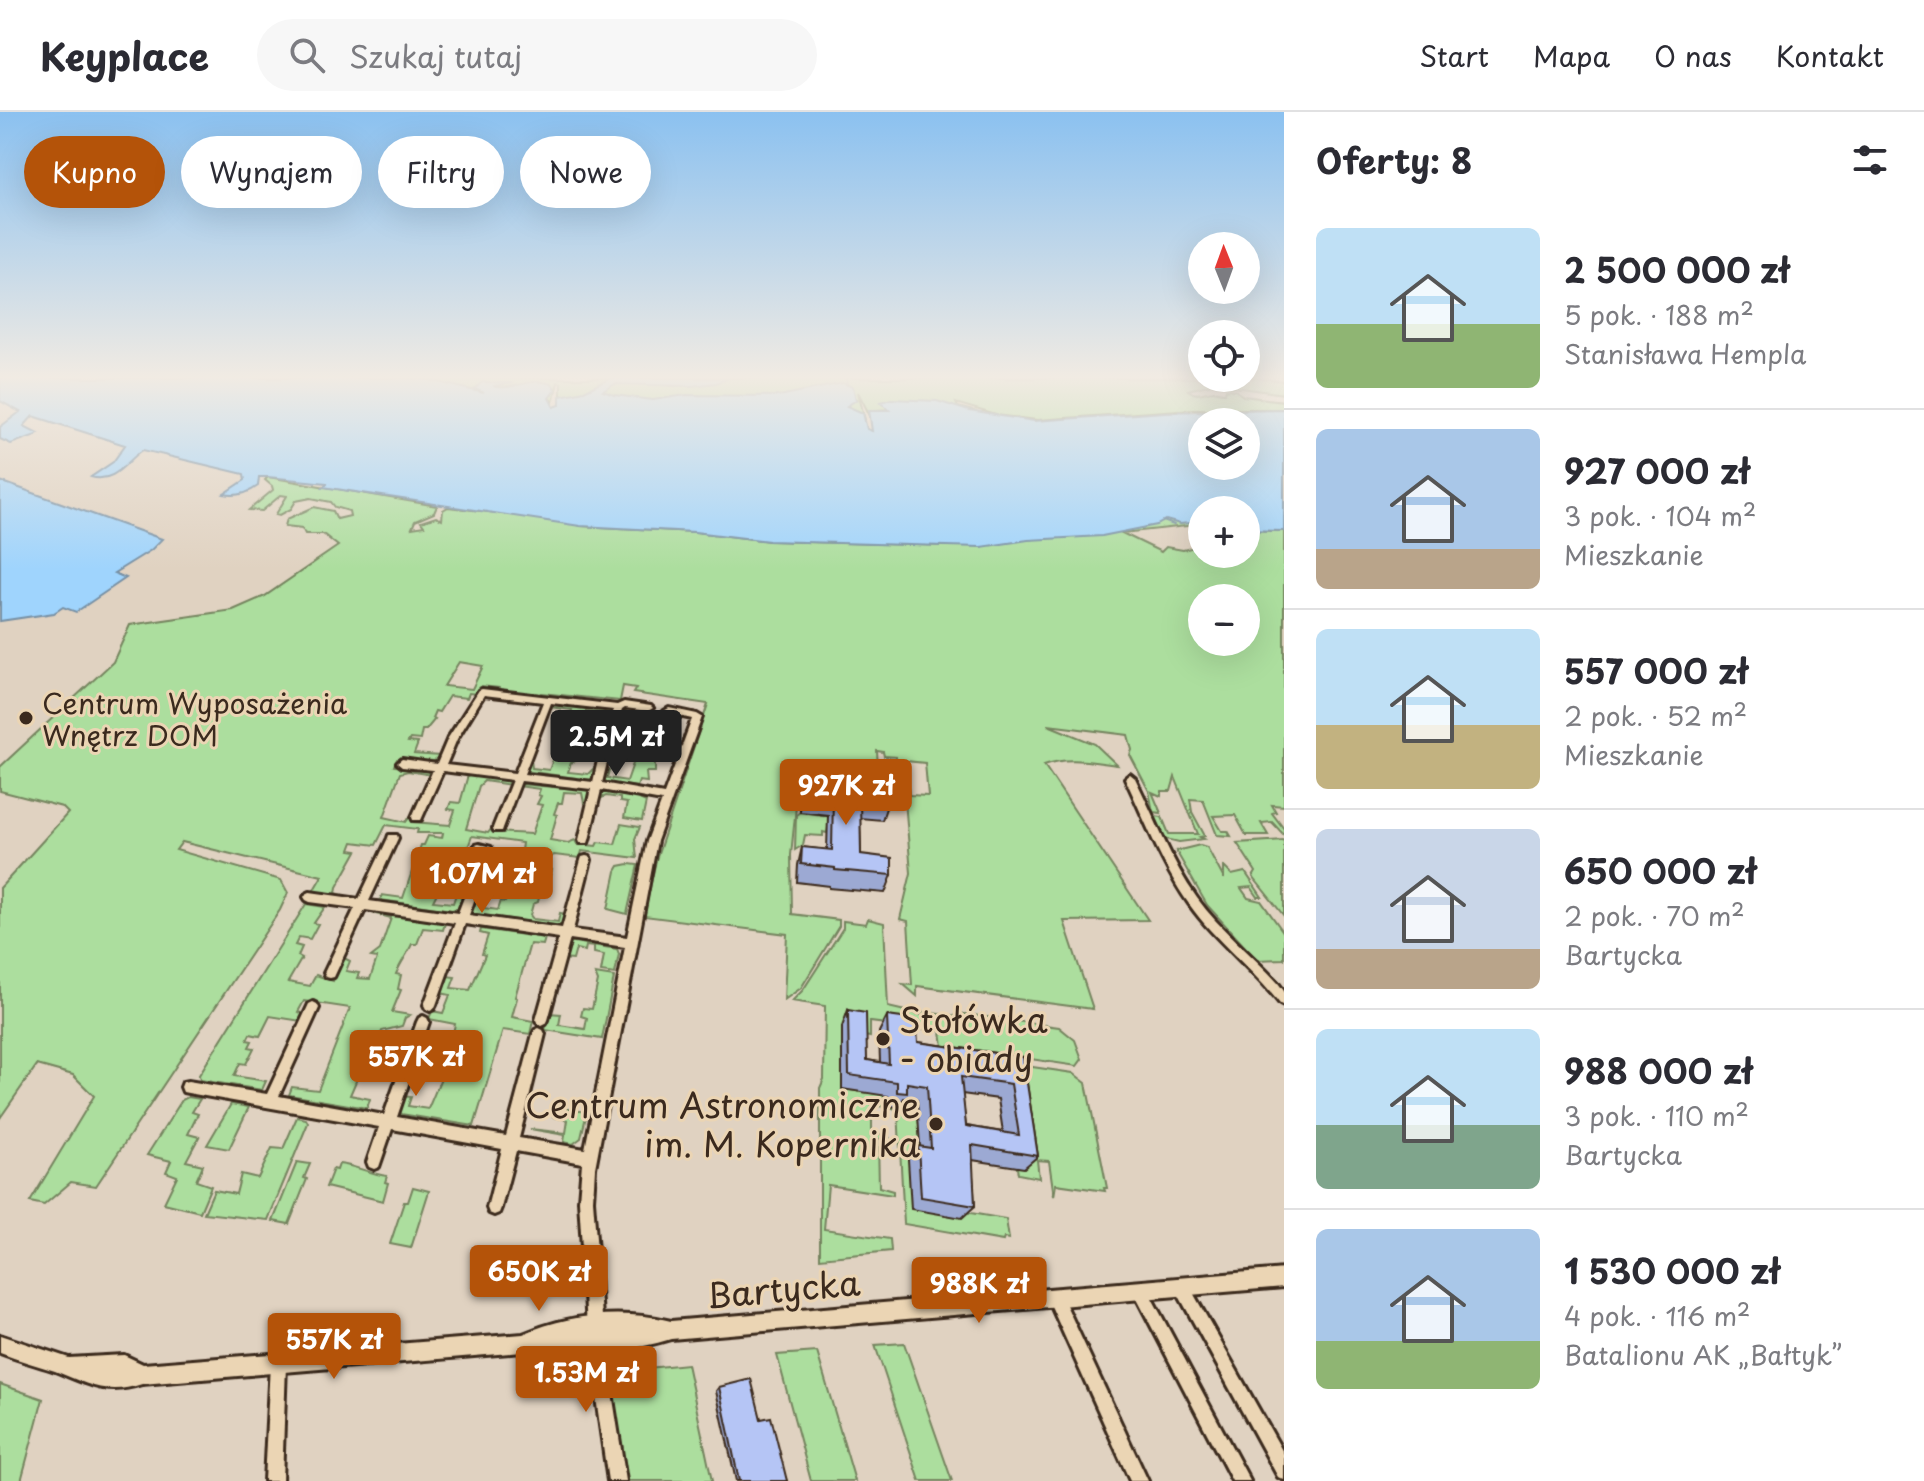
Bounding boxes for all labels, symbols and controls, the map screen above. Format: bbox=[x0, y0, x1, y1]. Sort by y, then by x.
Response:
search box bbox=[257, 19, 817, 91]
text: Keyplace bbox=[40, 27, 209, 84]
icon: search bbox=[285, 33, 329, 77]
text: Szukaj tutaj bbox=[349, 33, 522, 78]
text: Start bbox=[1419, 34, 1489, 77]
text: Mapa bbox=[1533, 34, 1610, 77]
text: O nas bbox=[1654, 34, 1732, 77]
text: Kontakt bbox=[1776, 34, 1884, 77]
text: Oferty: 8 bbox=[1316, 134, 1472, 186]
chip: Kupno bbox=[24, 136, 165, 208]
chip: Wynajem bbox=[181, 136, 362, 208]
chip: Filtry bbox=[378, 136, 504, 208]
chip: Nowe bbox=[520, 136, 651, 208]
icon: filters bbox=[1848, 138, 1892, 182]
north arrow bbox=[1188, 232, 1260, 304]
map controls bbox=[1188, 232, 1260, 656]
text: 2 500 000 zł bbox=[1564, 243, 1789, 295]
icon: home bbox=[1380, 260, 1476, 356]
text: 5 pok. · 188 m² bbox=[1564, 295, 1754, 334]
button: locate bbox=[1188, 320, 1260, 392]
text: Stanisława Hempla bbox=[1564, 334, 1806, 373]
button: layers bbox=[1188, 408, 1260, 480]
text: 927 000 zł bbox=[1564, 444, 1749, 496]
icon: home bbox=[1380, 461, 1476, 557]
button: + bbox=[1188, 496, 1260, 568]
text: 3 pok. · 104 m² bbox=[1564, 496, 1756, 535]
text: Mieszkanie bbox=[1564, 535, 1704, 574]
button: − bbox=[1188, 584, 1260, 656]
text: 557 000 zł bbox=[1564, 644, 1748, 696]
icon: home bbox=[1380, 661, 1476, 757]
place label: Centrum Wyposażenia Wnętrz DOM bbox=[42, 681, 348, 756]
text: 2 pok. · 52 m² bbox=[1564, 696, 1747, 735]
marker: Centrum Wyposażenia Wnętrz DOM bbox=[17, 709, 35, 727]
pin: 2.5M zł bbox=[542, 710, 690, 778]
text: 2.5M zł bbox=[569, 716, 663, 755]
text: Mieszkanie bbox=[1564, 735, 1704, 774]
pin: 927K zł bbox=[772, 759, 920, 827]
text: 927K zł bbox=[798, 765, 894, 804]
text: 650 000 zł bbox=[1564, 844, 1756, 896]
pin: 1.07M zł bbox=[399, 847, 565, 915]
text: 1.07M zł bbox=[429, 853, 535, 892]
icon: home bbox=[1380, 861, 1476, 957]
text: 2 pok. · 70 m² bbox=[1564, 896, 1745, 935]
text: Bartycka bbox=[1564, 935, 1682, 974]
place label: Stołówka - obiady bbox=[899, 993, 1048, 1084]
pin: 557K zł bbox=[342, 1030, 490, 1098]
marker: Stołówka - obiady bbox=[874, 1030, 892, 1048]
text: 557K zł bbox=[368, 1036, 464, 1075]
text: 988 000 zł bbox=[1564, 1044, 1752, 1096]
icon: home bbox=[1380, 1061, 1476, 1157]
place label: Centrum Astronomiczne im. M. Kopernika bbox=[525, 1078, 921, 1169]
text: 3 pok. · 110 m² bbox=[1564, 1096, 1749, 1135]
marker: Centrum Astronomiczne im. M. Kopernika bbox=[927, 1115, 945, 1133]
text: Bartycka bbox=[1564, 1135, 1682, 1174]
text: 1 530 000 zł bbox=[1564, 1244, 1780, 1296]
pin: 650K zł bbox=[465, 1245, 613, 1313]
text: 650K zł bbox=[488, 1251, 590, 1290]
street label: Bartycka bbox=[704, 1255, 863, 1321]
pin: 988K zł bbox=[905, 1257, 1053, 1325]
icon: home bbox=[1380, 1261, 1476, 1357]
text: 988K zł bbox=[930, 1263, 1028, 1302]
text: 4 pok. · 116 m² bbox=[1564, 1296, 1751, 1335]
pin: 557K zł bbox=[260, 1313, 408, 1381]
text: 557K zł bbox=[286, 1319, 382, 1358]
text: Batalionu AK „Bałtyk” bbox=[1564, 1335, 1842, 1374]
pin: 1.53M zł bbox=[503, 1346, 669, 1414]
text: 1.53M zł bbox=[534, 1352, 638, 1391]

